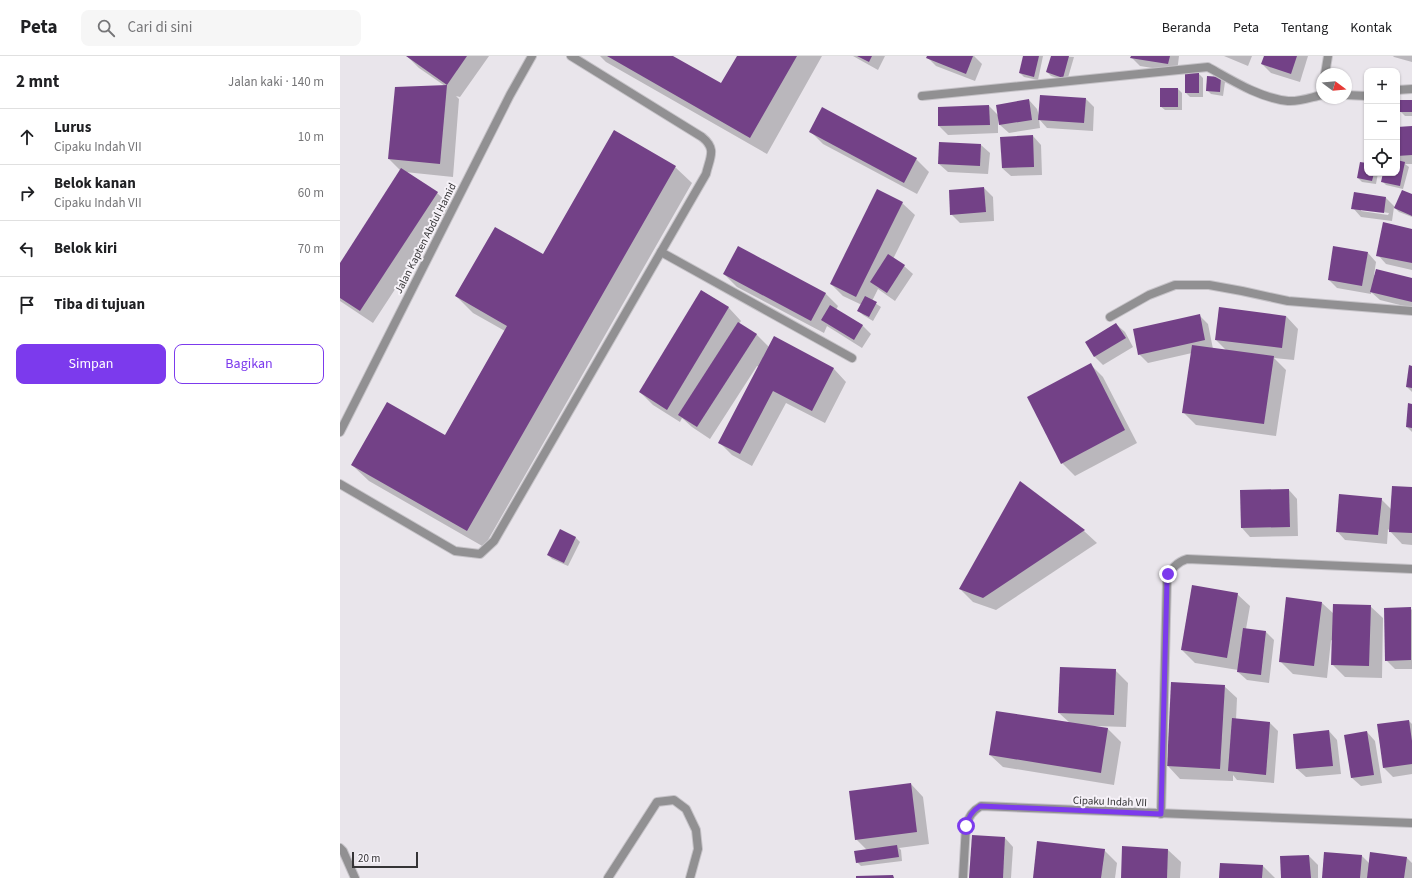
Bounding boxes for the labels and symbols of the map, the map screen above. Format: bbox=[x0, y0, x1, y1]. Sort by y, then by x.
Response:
north arrow bbox=[1316, 68, 1352, 104]
street label: Jalan Kapten Abdul Hamid bbox=[391, 180, 460, 296]
route end bbox=[1159, 565, 1177, 583]
street label: Cipaku Indah VII bbox=[1073, 793, 1147, 810]
route start bbox=[957, 817, 975, 835]
scale bar bbox=[352, 850, 418, 869]

